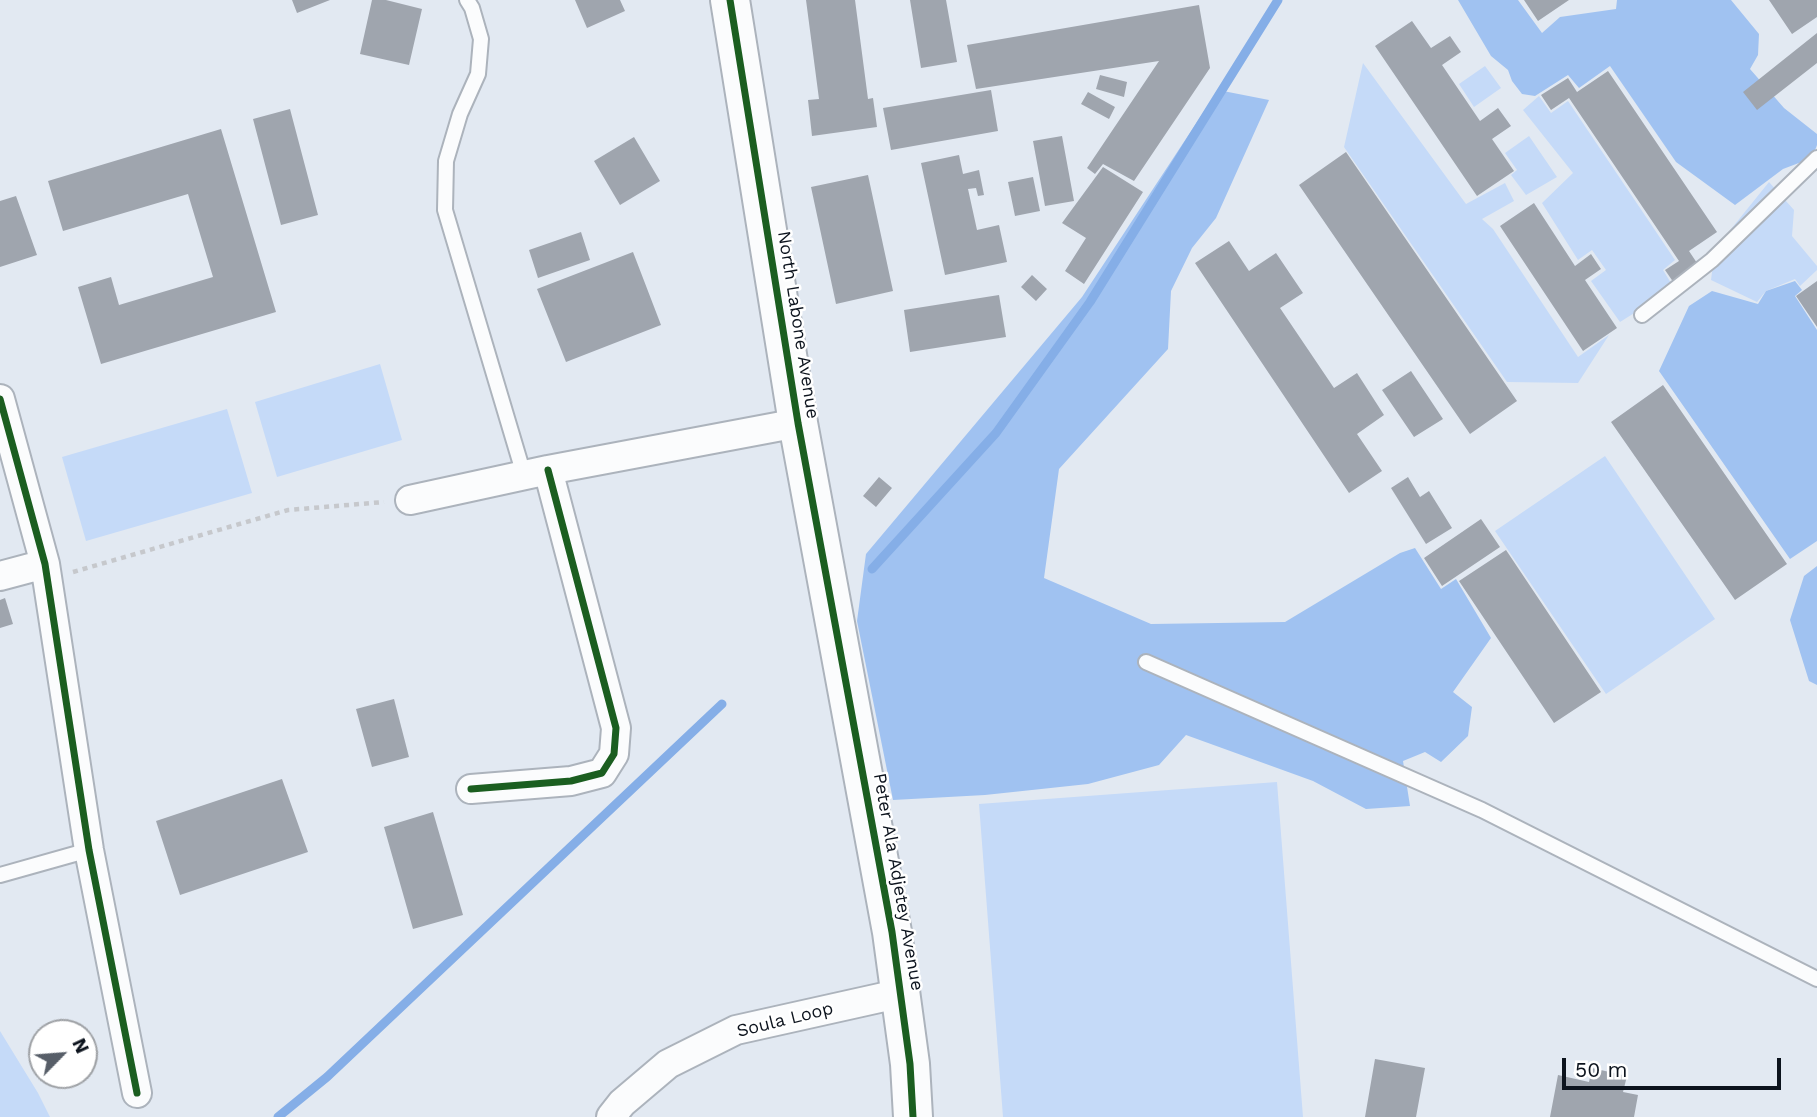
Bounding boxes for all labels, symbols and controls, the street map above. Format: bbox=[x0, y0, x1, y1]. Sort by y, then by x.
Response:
street label: North Labone Avenue bbox=[772, 230, 824, 420]
street label: Peter Ala Adjetey Avenue bbox=[868, 772, 928, 992]
street label: Soula Loop bbox=[735, 998, 835, 1042]
north arrow bbox=[28, 1019, 98, 1089]
text: N bbox=[67, 1035, 94, 1057]
scale bar bbox=[1565, 1044, 1784, 1088]
text: 50 m bbox=[1575, 1057, 1627, 1082]

